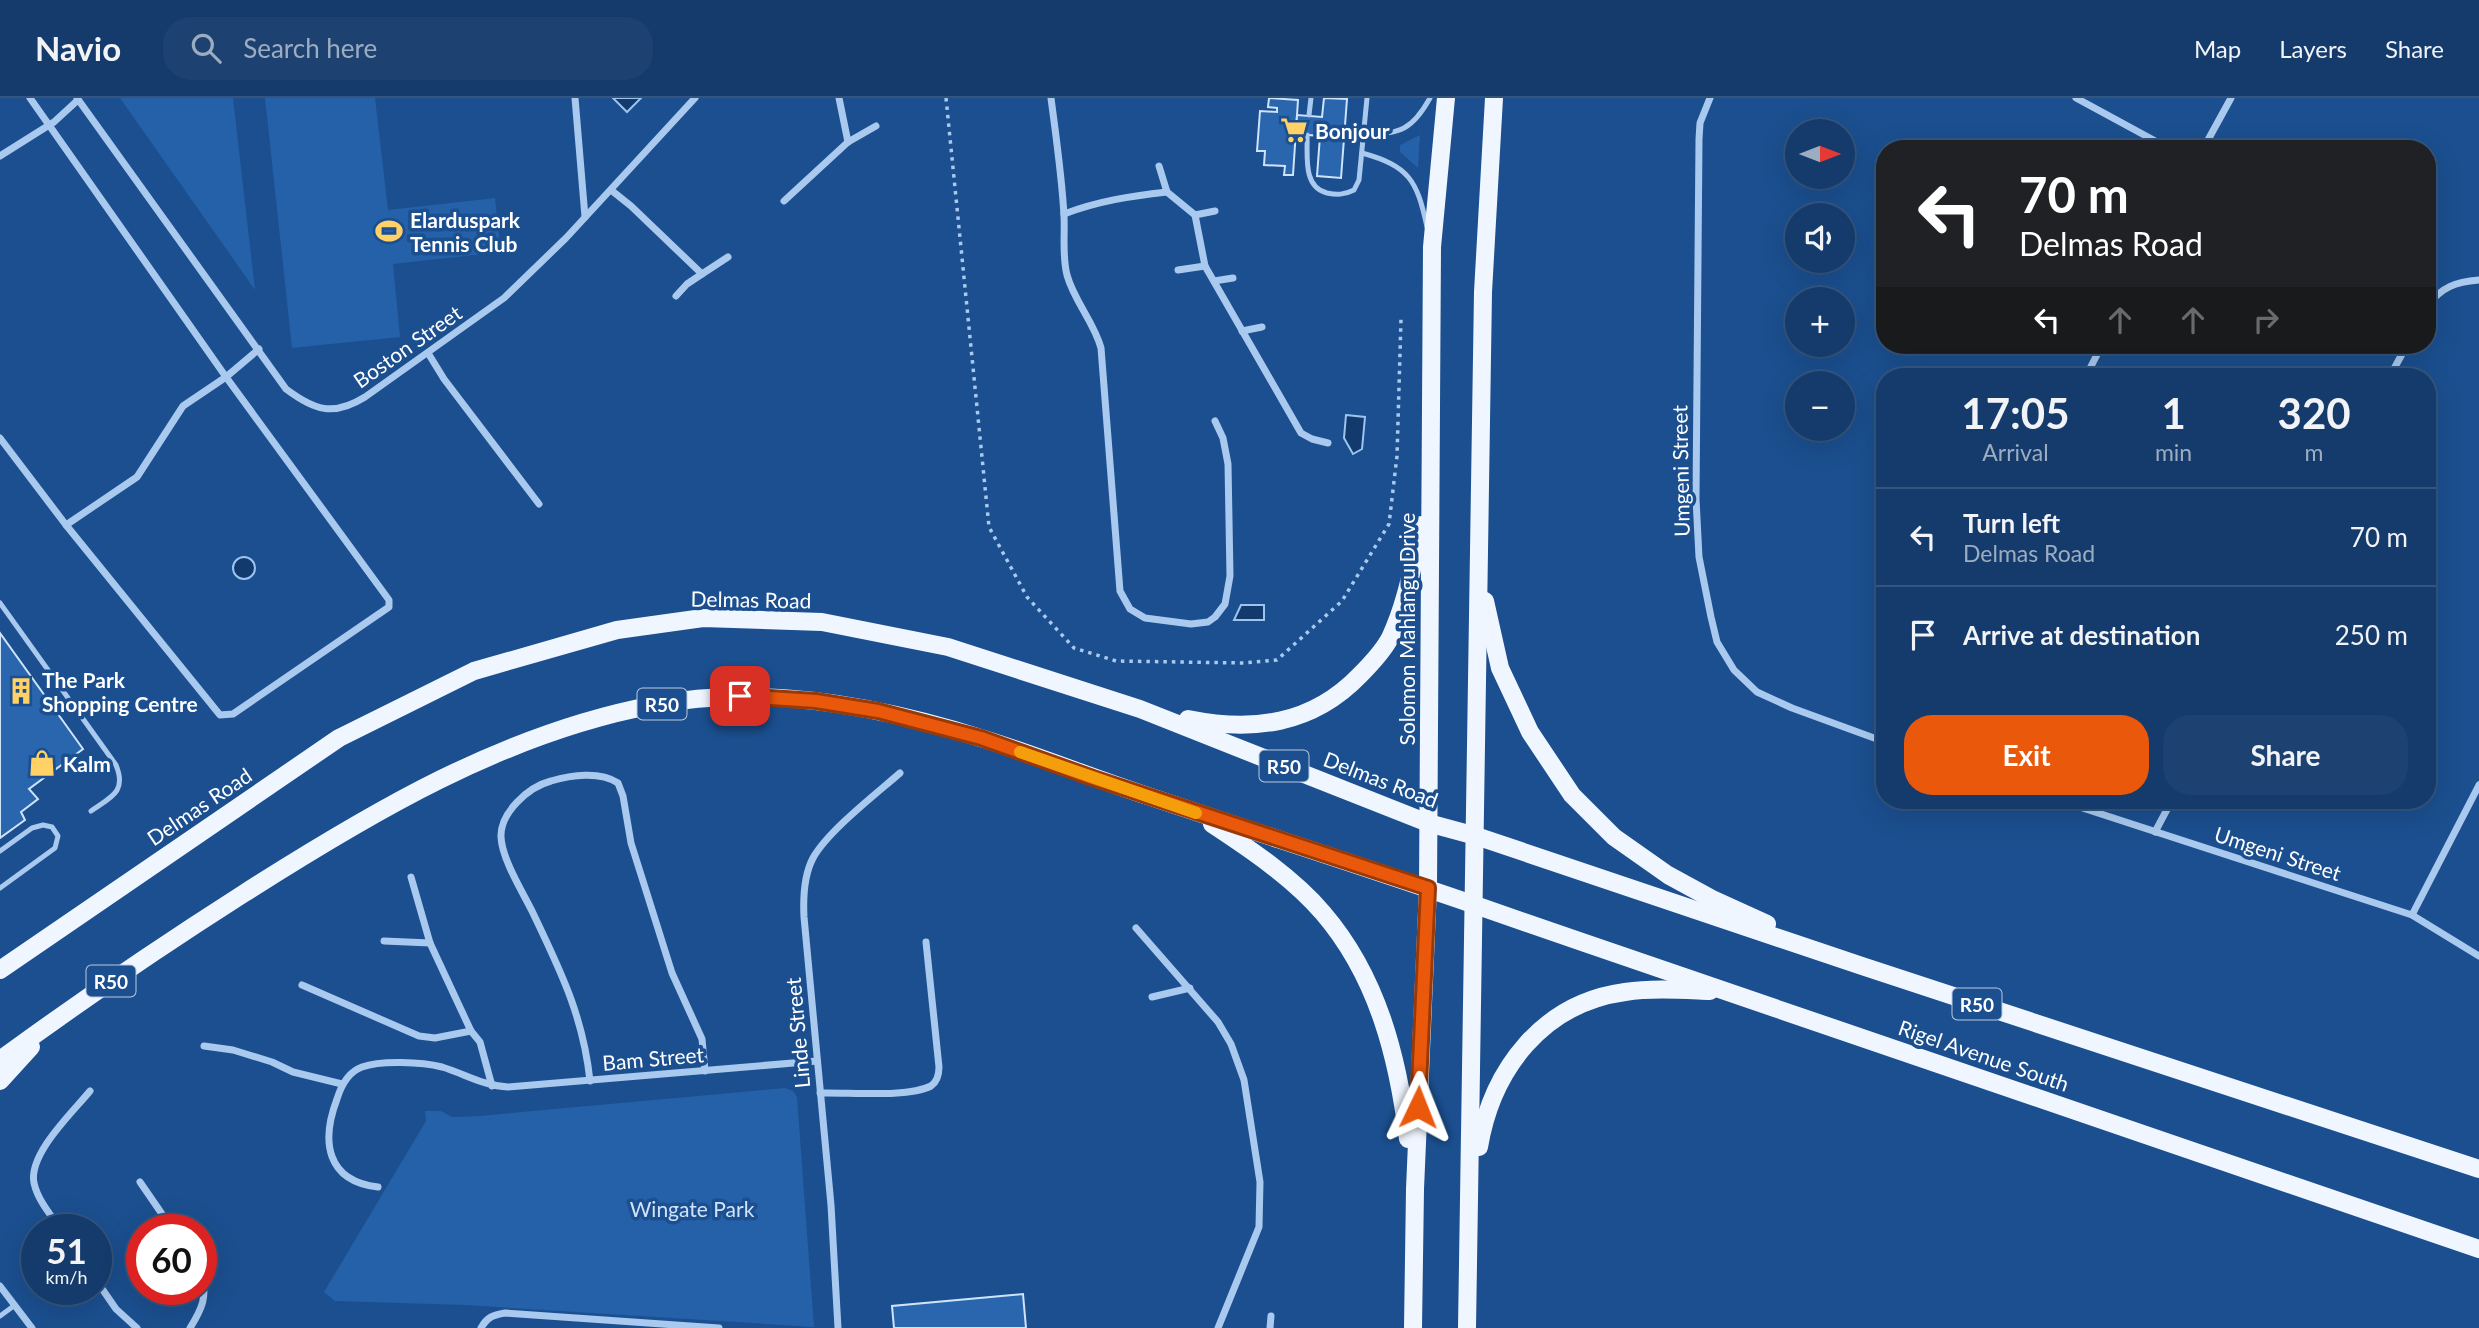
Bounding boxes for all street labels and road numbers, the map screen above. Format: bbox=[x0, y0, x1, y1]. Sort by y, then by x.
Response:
street label: Boston Street bbox=[348, 299, 466, 392]
street label: Umgeni Street bbox=[1666, 404, 1694, 537]
street label: Solomon Mahlangu Drive bbox=[1394, 513, 1419, 745]
street label: Delmas Road bbox=[690, 585, 812, 613]
road number: R50 bbox=[638, 688, 686, 720]
street label: Delmas Road bbox=[1320, 746, 1442, 812]
road number: R50 bbox=[1260, 750, 1308, 782]
street label: Delmas Road bbox=[142, 762, 256, 850]
street label: Umgeni Street bbox=[2212, 821, 2345, 885]
road number: R50 bbox=[86, 966, 136, 996]
street label: Linde Street bbox=[780, 976, 814, 1089]
road number: R50 bbox=[1952, 988, 2002, 1020]
street label: Rigel Avenue South bbox=[1895, 1014, 2073, 1096]
street label: Bam Street bbox=[601, 1041, 705, 1075]

